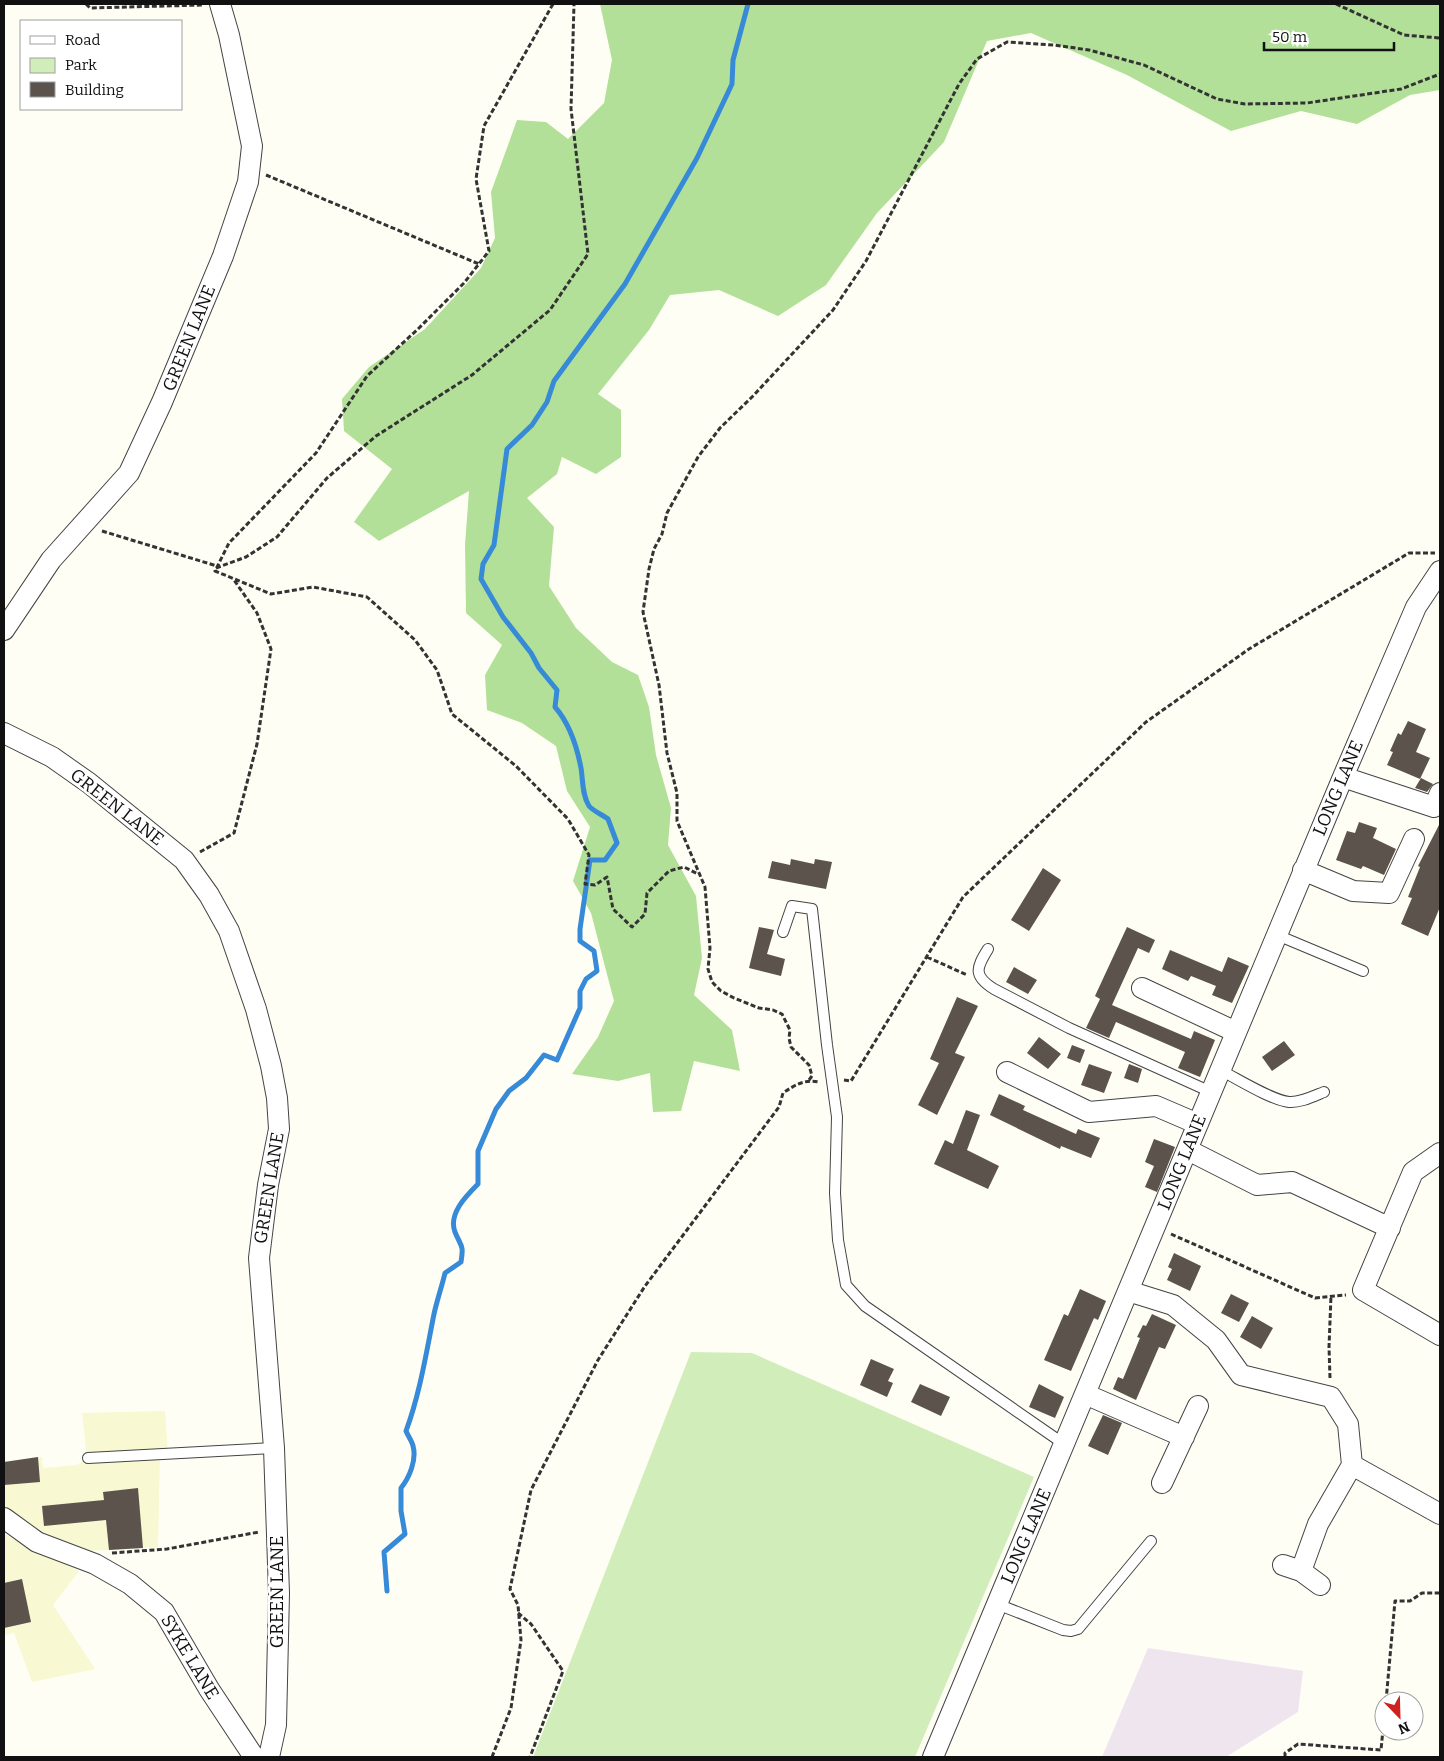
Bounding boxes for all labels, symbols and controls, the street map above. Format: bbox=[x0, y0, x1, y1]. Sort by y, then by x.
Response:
legend bbox=[20, 20, 182, 110]
scale bar bbox=[1264, 20, 1394, 52]
text: 50 m bbox=[1272, 28, 1308, 46]
text: Road bbox=[65, 31, 100, 49]
text: Park bbox=[65, 56, 97, 74]
text: Building bbox=[65, 81, 124, 99]
street label: GREEN LANE bbox=[158, 282, 220, 394]
street label: LONG LANE bbox=[1308, 737, 1368, 839]
street label: GREEN LANE bbox=[66, 764, 168, 850]
street label: LONG LANE bbox=[1153, 1111, 1211, 1213]
street label: GREEN LANE bbox=[249, 1131, 289, 1245]
street label: LONG LANE bbox=[996, 1485, 1056, 1587]
street label: GREEN LANE bbox=[266, 1536, 288, 1648]
street label: SYKE LANE bbox=[156, 1611, 224, 1703]
north arrow bbox=[1374, 1691, 1424, 1741]
text: N bbox=[1395, 1718, 1412, 1738]

